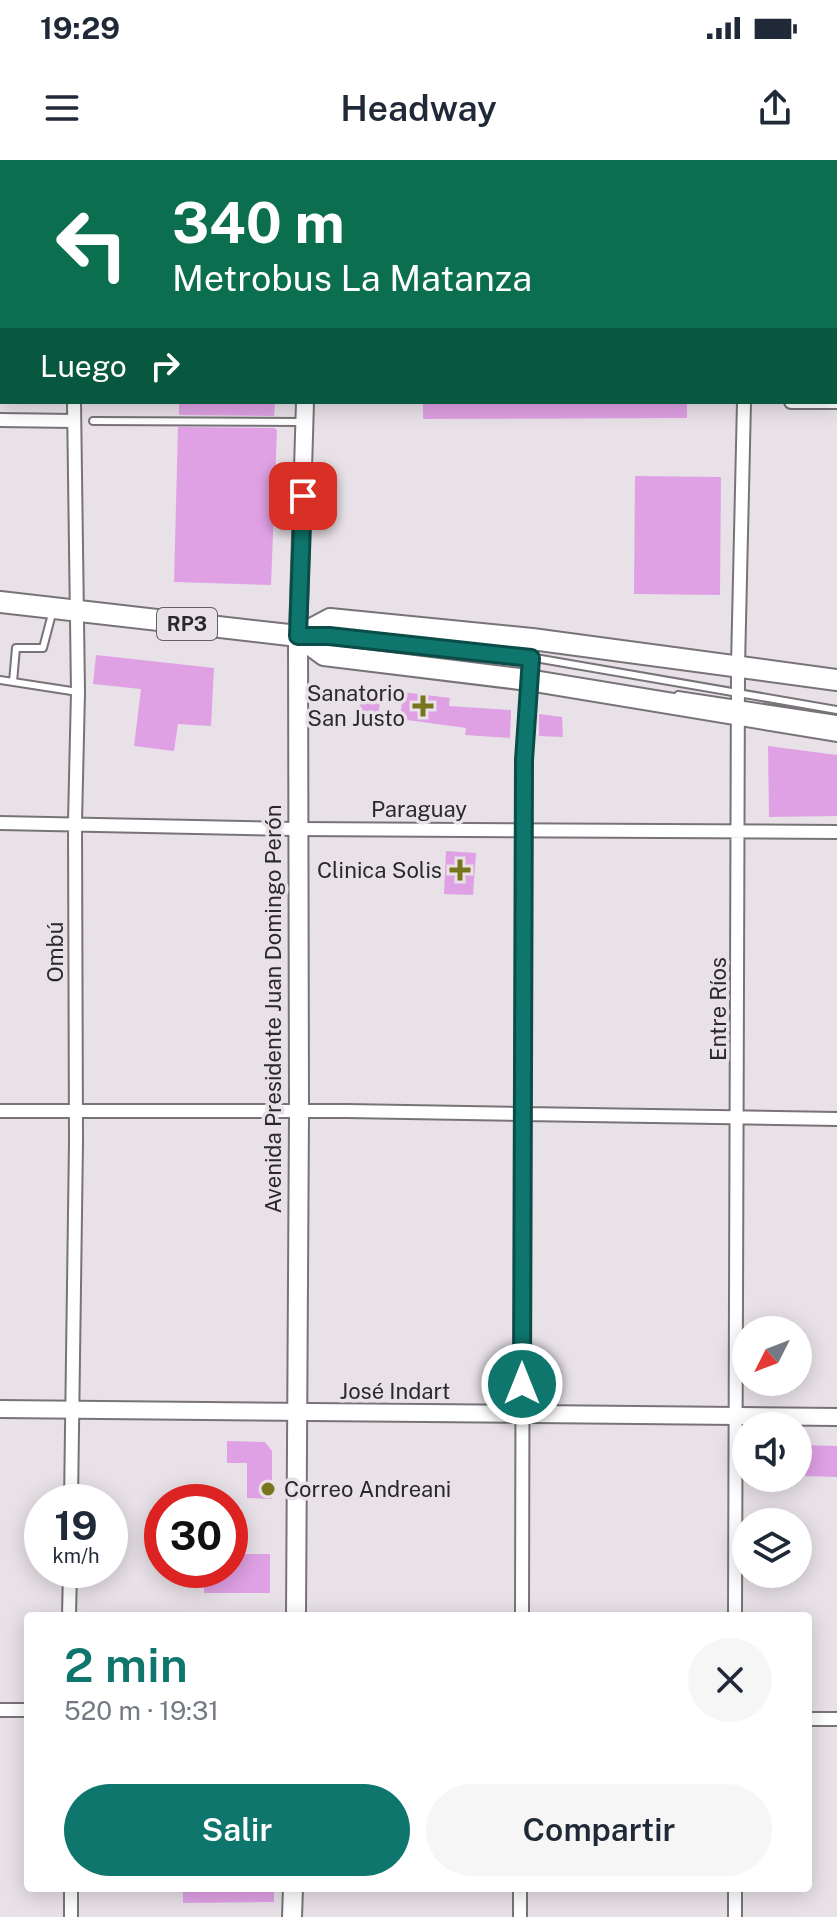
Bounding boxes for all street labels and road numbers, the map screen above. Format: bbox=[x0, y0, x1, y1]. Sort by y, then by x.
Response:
road number: RP3 bbox=[157, 608, 217, 640]
street label: Paraguay bbox=[371, 796, 467, 822]
street label: Avenida Presidente Juan Domingo Perón bbox=[260, 805, 286, 1213]
street label: Ombú bbox=[42, 922, 68, 982]
street label: Entre Ríos bbox=[705, 957, 731, 1061]
street label: José Indart bbox=[340, 1378, 450, 1404]

